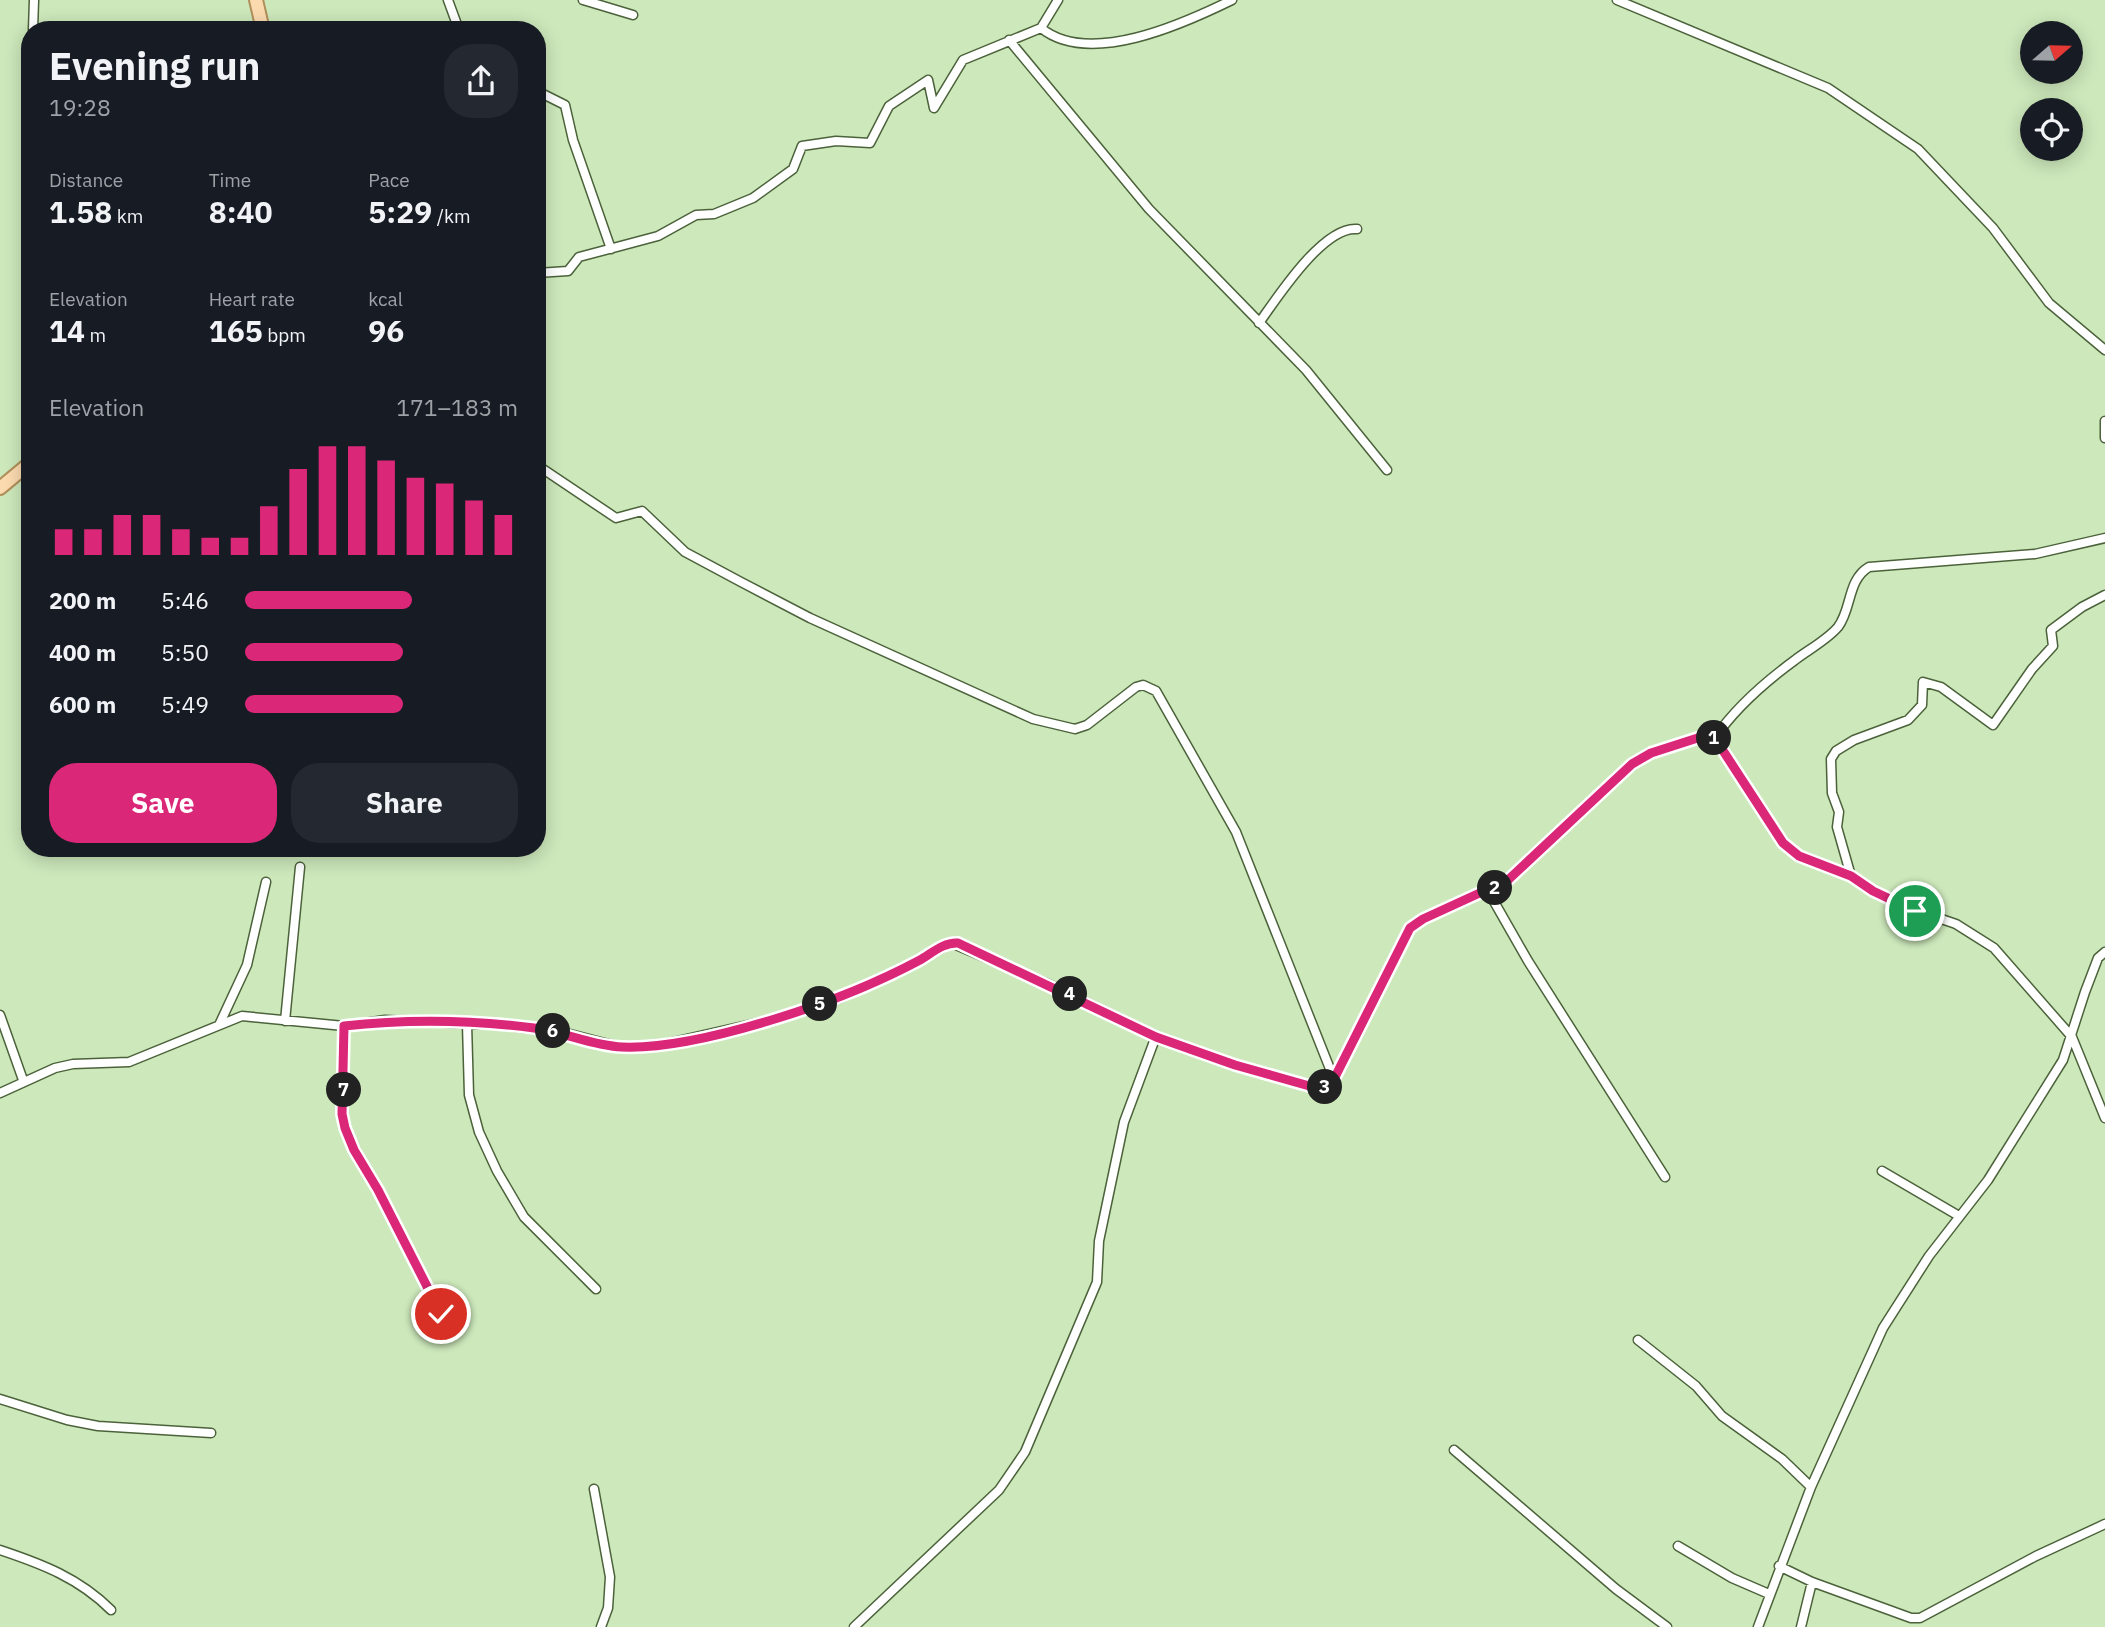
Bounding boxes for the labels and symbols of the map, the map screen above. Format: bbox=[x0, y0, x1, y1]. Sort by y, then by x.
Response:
north arrow bbox=[2020, 21, 2082, 84]
pin: 1 bbox=[1696, 720, 1732, 756]
pin: 2 bbox=[1478, 870, 1512, 906]
pin bbox=[1885, 881, 1945, 941]
pin: 4 bbox=[1052, 976, 1088, 1012]
pin: 5 bbox=[802, 986, 838, 1021]
pin: 6 bbox=[536, 1014, 570, 1048]
pin: 3 bbox=[1308, 1070, 1342, 1104]
pin: 7 bbox=[326, 1072, 362, 1108]
pin bbox=[411, 1284, 471, 1344]

